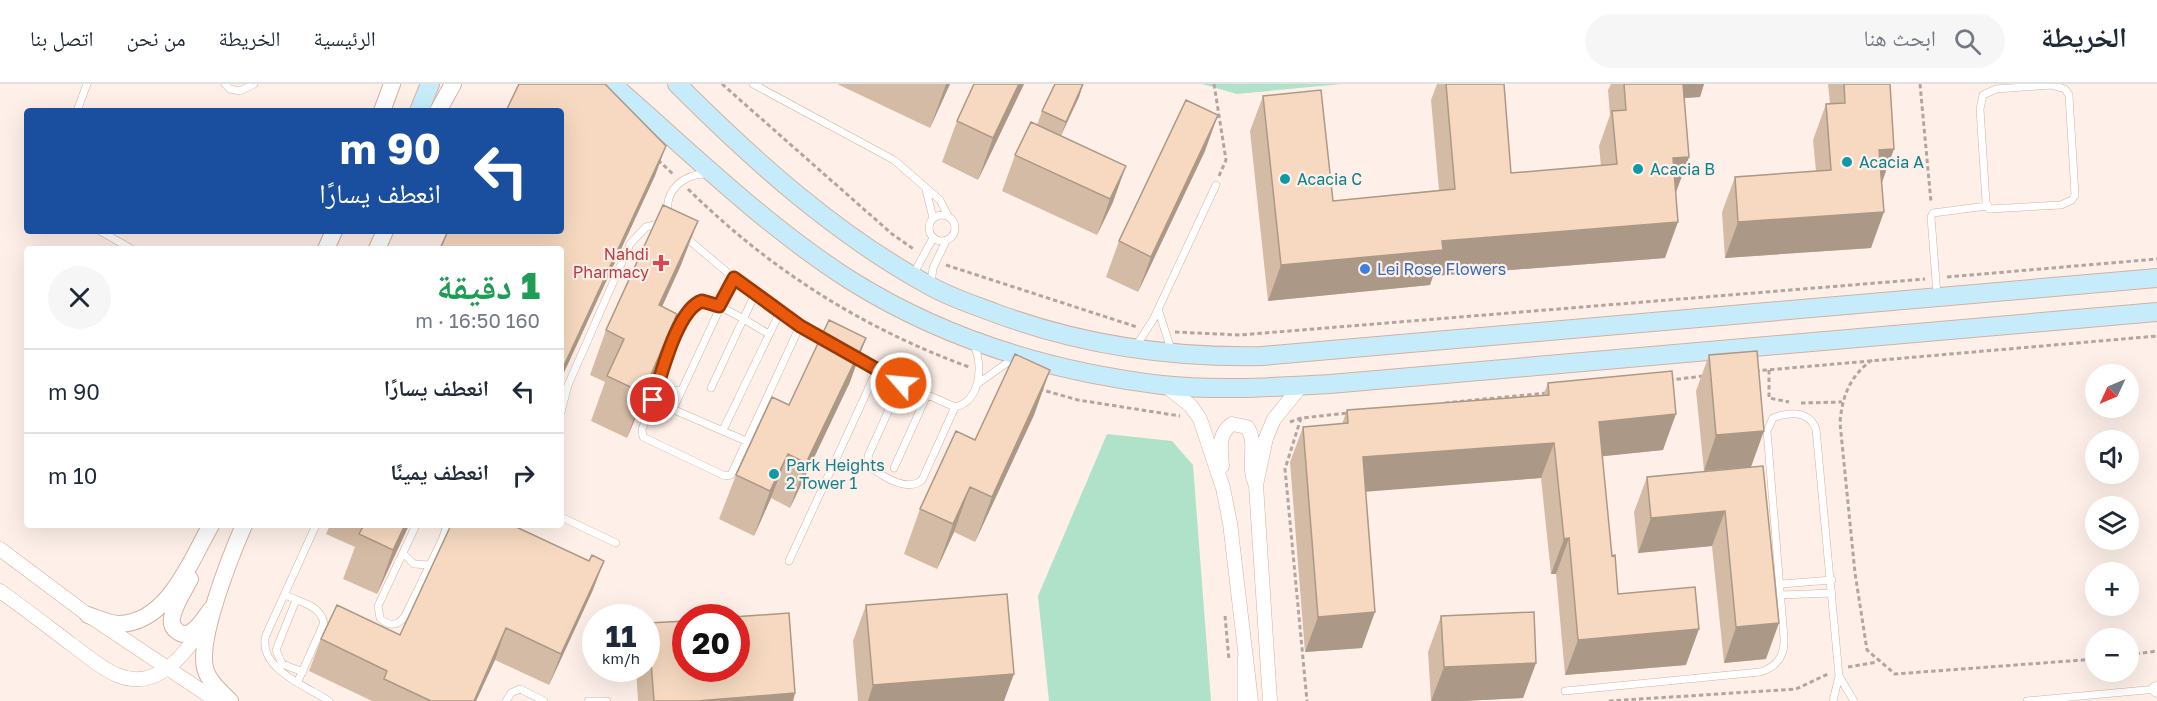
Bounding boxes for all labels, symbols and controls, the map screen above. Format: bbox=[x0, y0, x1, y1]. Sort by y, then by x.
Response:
search box bbox=[1585, 14, 2005, 68]
text: الخريطة bbox=[2041, 20, 2127, 53]
text: ابحث هنا bbox=[1864, 24, 1936, 51]
text: اتصل بنا bbox=[30, 25, 93, 51]
text: من نحن bbox=[126, 25, 186, 51]
text: الخريطة bbox=[219, 25, 280, 51]
text: الرئيسية bbox=[313, 25, 376, 51]
icon: search bbox=[1951, 25, 1984, 58]
text: 90 m bbox=[340, 123, 441, 173]
icon: left bbox=[462, 132, 540, 210]
place label: Acacia A bbox=[1859, 152, 1924, 172]
marker: Acacia A bbox=[1840, 155, 1854, 169]
place label: Acacia B bbox=[1650, 159, 1715, 179]
marker: Acacia B bbox=[1631, 162, 1645, 176]
place label: Acacia C bbox=[1297, 169, 1362, 189]
marker: Acacia C bbox=[1278, 172, 1292, 186]
text: انعطف يسارًا bbox=[319, 177, 441, 209]
place label: Nahdi Pharmacy bbox=[573, 244, 649, 282]
marker: Nahdi Pharmacy bbox=[654, 256, 668, 270]
place label: Lei Rose Flowers bbox=[1377, 259, 1506, 279]
marker: Lei Rose Flowers bbox=[1358, 262, 1372, 276]
text: 1 دقيقة bbox=[436, 264, 540, 307]
button: close bbox=[48, 266, 111, 329]
text: 160 m · 16:50 bbox=[415, 308, 540, 332]
position arrow bbox=[869, 351, 933, 415]
north arrow bbox=[2085, 364, 2139, 418]
map controls bbox=[2085, 364, 2139, 682]
text: انعطف يسارًا bbox=[384, 374, 489, 401]
pin bbox=[627, 374, 678, 425]
icon: left bbox=[507, 375, 540, 408]
text: 90 m bbox=[48, 378, 100, 405]
icon: arrive bbox=[636, 383, 669, 416]
button: sound bbox=[2085, 430, 2139, 484]
place label: Park Heights 2 Tower 1 bbox=[786, 455, 885, 493]
text: انعطف يمينًا bbox=[390, 458, 489, 485]
icon: right bbox=[507, 459, 540, 492]
text: 10 m bbox=[48, 462, 97, 489]
marker: Park Heights 2 Tower 1 bbox=[767, 467, 781, 481]
button: layers bbox=[2085, 496, 2139, 550]
button: + bbox=[2085, 562, 2139, 616]
speed limit sign: 20 bbox=[672, 604, 750, 682]
text: 11 bbox=[606, 618, 636, 654]
button: − bbox=[2085, 628, 2139, 682]
text: km/h bbox=[602, 649, 640, 667]

